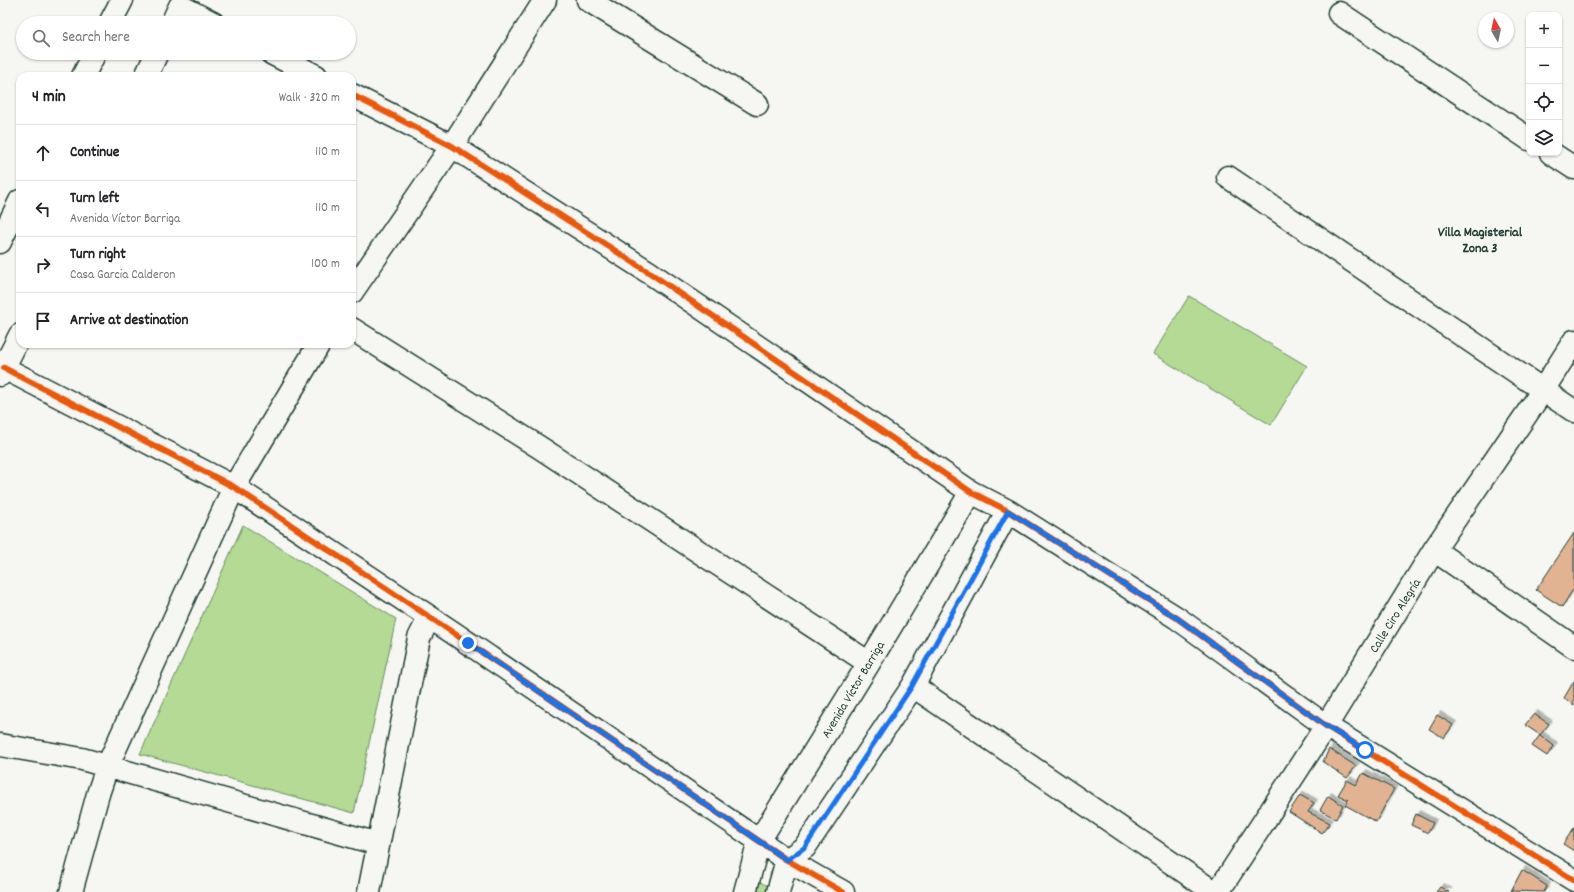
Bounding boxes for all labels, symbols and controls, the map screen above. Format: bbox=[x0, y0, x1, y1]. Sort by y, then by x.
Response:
north arrow bbox=[1478, 12, 1514, 48]
map controls bbox=[1526, 12, 1562, 156]
button: + bbox=[1526, 12, 1562, 48]
search box bbox=[16, 16, 356, 60]
icon: search bbox=[30, 27, 52, 49]
text: Search here bbox=[62, 27, 130, 49]
button: − bbox=[1526, 48, 1562, 84]
button: locate bbox=[1526, 84, 1562, 120]
text: 4 min bbox=[32, 86, 66, 110]
text: Walk · 320 m bbox=[279, 89, 340, 108]
button: layers bbox=[1526, 120, 1562, 156]
icon: ahead bbox=[32, 142, 54, 164]
text: Continue bbox=[70, 142, 119, 164]
text: 110 m bbox=[315, 143, 340, 162]
text: Turn left bbox=[70, 188, 119, 210]
icon: left bbox=[32, 198, 54, 220]
text: 110 m bbox=[315, 199, 340, 218]
text: Avenida Víctor Barriga bbox=[70, 210, 180, 229]
district label: Villa Magisterial Zona 3 bbox=[1438, 223, 1523, 259]
text: Turn right bbox=[70, 244, 126, 266]
icon: right bbox=[32, 254, 54, 276]
text: 100 m bbox=[311, 255, 340, 274]
text: Casa Garcia Calderon bbox=[70, 266, 175, 285]
icon: arrive bbox=[32, 310, 54, 332]
text: Arrive at destination bbox=[70, 310, 188, 332]
street label: Calle Ciro Alegría bbox=[1366, 575, 1427, 657]
route end bbox=[459, 634, 477, 652]
street label: Avenida Víctor Barriga bbox=[818, 637, 891, 742]
route start bbox=[1356, 741, 1374, 759]

